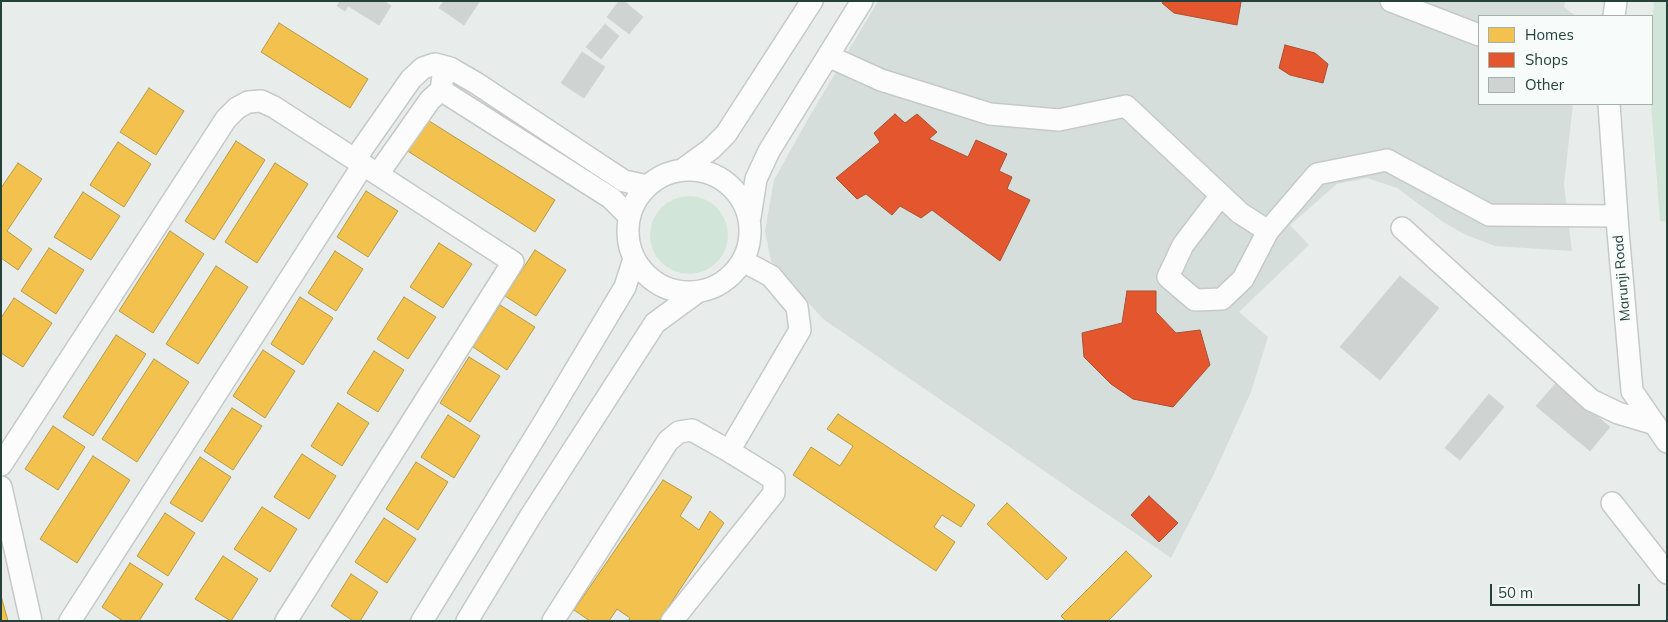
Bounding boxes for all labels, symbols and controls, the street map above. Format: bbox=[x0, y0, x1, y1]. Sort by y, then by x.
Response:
legend bbox=[1478, 15, 1653, 105]
text: Homes bbox=[1525, 25, 1574, 44]
text: Shops bbox=[1525, 50, 1568, 69]
text: Other bbox=[1525, 75, 1564, 94]
street label: Marunji Road bbox=[1610, 234, 1634, 322]
scale bar bbox=[1493, 574, 1643, 606]
text: 50 m bbox=[1498, 583, 1533, 602]

